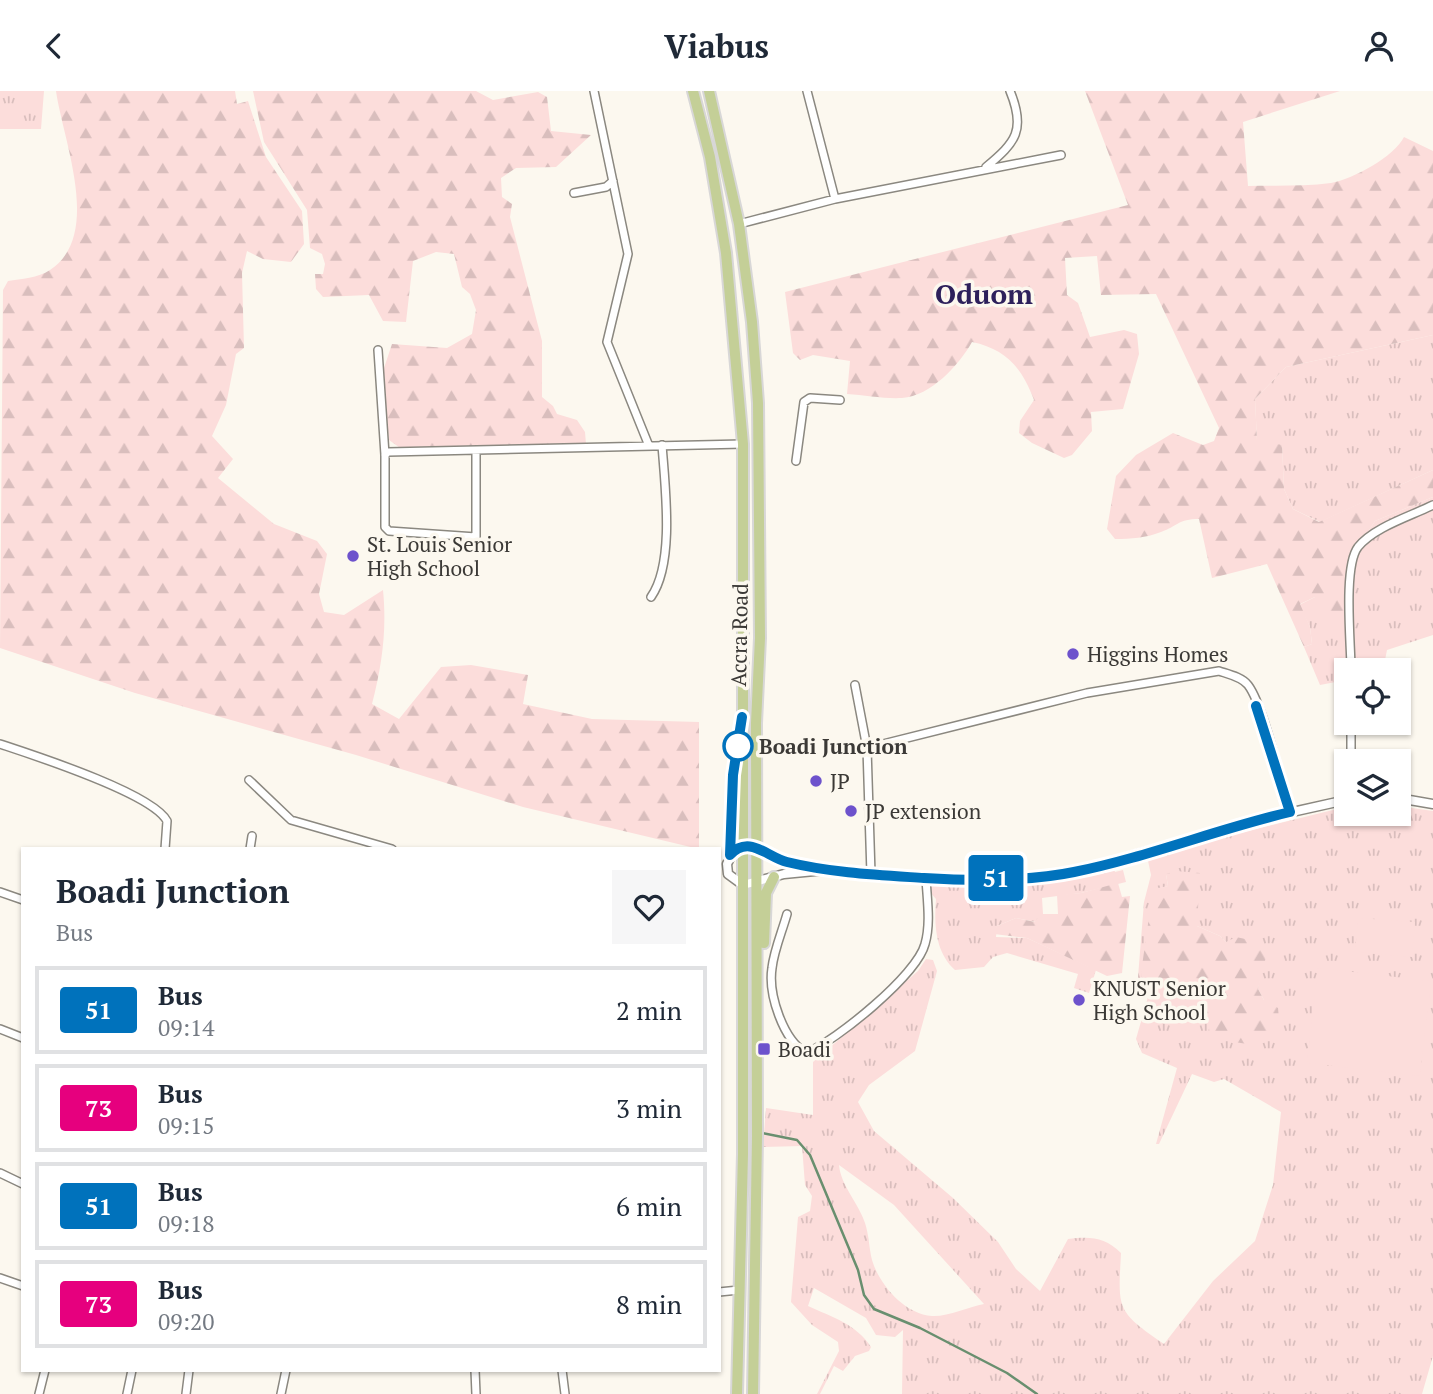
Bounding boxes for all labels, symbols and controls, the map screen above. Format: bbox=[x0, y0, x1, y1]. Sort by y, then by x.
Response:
text: Viabus bbox=[664, 25, 769, 67]
icon: back bbox=[35, 27, 73, 65]
icon: person bbox=[1360, 27, 1398, 65]
district label: Oduom bbox=[935, 275, 1033, 312]
place label: St. Louis Senior High School bbox=[367, 530, 512, 582]
marker: St. Louis Senior High School bbox=[345, 548, 361, 564]
street label: Accra Road bbox=[724, 583, 754, 687]
place label: Higgins Homes bbox=[1087, 640, 1228, 668]
marker: Higgins Homes bbox=[1065, 646, 1081, 662]
map controls bbox=[1334, 658, 1411, 826]
button: locate bbox=[1334, 658, 1411, 735]
marker: Boadi Junction bbox=[723, 731, 753, 761]
place label: Boadi Junction bbox=[759, 732, 908, 760]
button: layers bbox=[1334, 749, 1411, 826]
place label: JP bbox=[830, 767, 850, 795]
marker: JP bbox=[808, 773, 824, 789]
place label: JP extension bbox=[865, 797, 982, 825]
marker: JP extension bbox=[843, 803, 859, 819]
line badge: 51 bbox=[964, 855, 1028, 901]
text: 51 bbox=[982, 862, 1010, 894]
text: Boadi Junction bbox=[56, 869, 289, 912]
button: heart bbox=[612, 870, 686, 944]
text: Bus bbox=[56, 917, 93, 948]
place label: KNUST Senior High School bbox=[1093, 974, 1226, 1026]
text: Bus bbox=[158, 978, 203, 1012]
marker: KNUST Senior High School bbox=[1071, 992, 1087, 1008]
text: 2 min bbox=[616, 993, 682, 1027]
text: 51 bbox=[85, 994, 112, 1026]
text: 09:14 bbox=[158, 1012, 215, 1043]
place label: Boadi bbox=[778, 1035, 831, 1063]
marker: Boadi bbox=[756, 1041, 772, 1057]
text: Bus bbox=[158, 1076, 203, 1110]
text: 3 min bbox=[616, 1091, 682, 1125]
text: 73 bbox=[85, 1092, 112, 1124]
text: 09:15 bbox=[158, 1110, 215, 1141]
text: Bus bbox=[158, 1174, 203, 1208]
text: 6 min bbox=[616, 1189, 682, 1223]
text: 51 bbox=[85, 1190, 112, 1222]
text: 09:18 bbox=[158, 1208, 215, 1239]
text: Bus bbox=[158, 1272, 203, 1306]
text: 8 min bbox=[616, 1287, 682, 1321]
text: 73 bbox=[85, 1288, 112, 1320]
text: 09:20 bbox=[158, 1306, 215, 1337]

